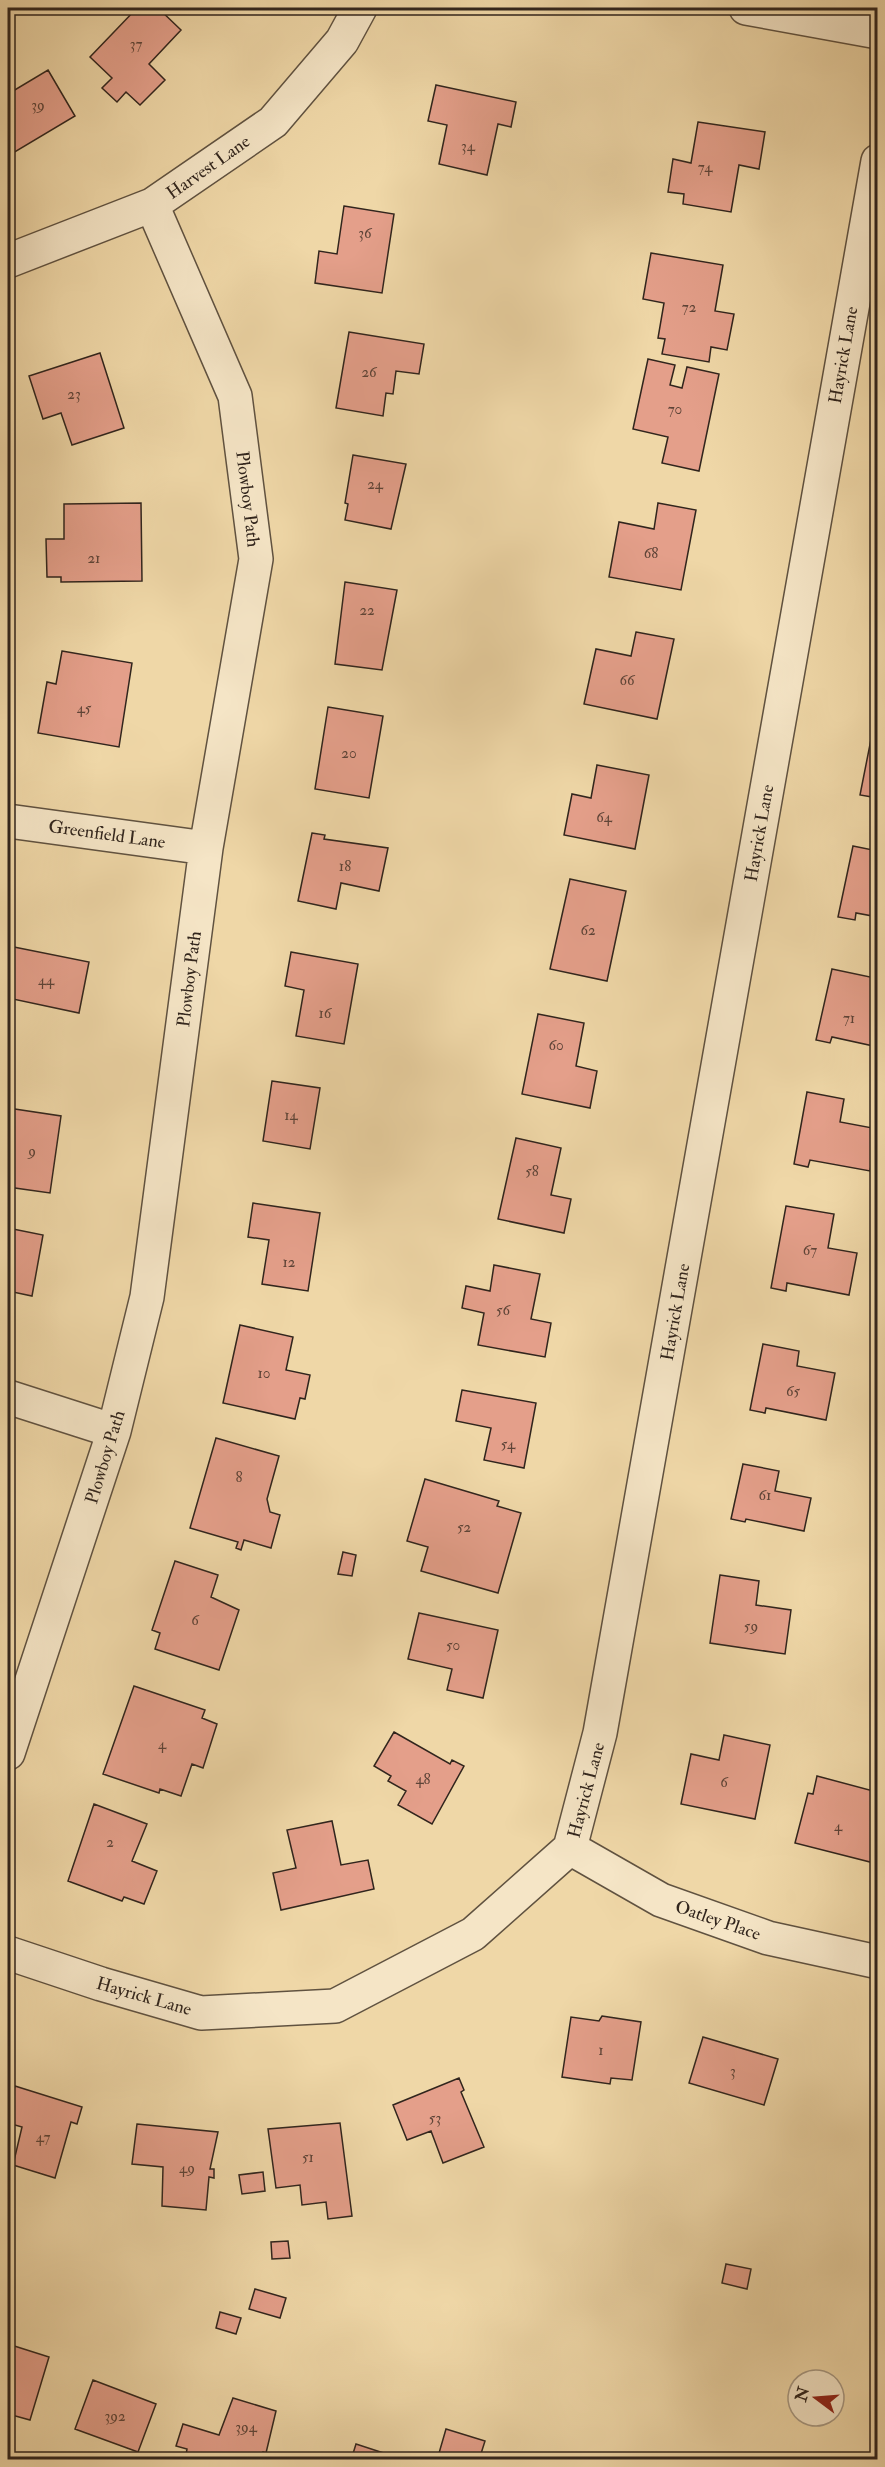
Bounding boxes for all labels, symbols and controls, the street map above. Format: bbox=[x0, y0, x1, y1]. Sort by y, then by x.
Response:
house number: 37 bbox=[130, 35, 142, 54]
house number: 39 bbox=[31, 96, 45, 115]
street label: Harvest Lane bbox=[162, 130, 255, 205]
house number: 34 bbox=[461, 137, 476, 156]
house number: 74 bbox=[698, 158, 713, 177]
house number: 36 bbox=[358, 224, 373, 243]
house number: 72 bbox=[682, 298, 697, 317]
street label: Hayrick Lane bbox=[824, 304, 863, 405]
house number: 26 bbox=[361, 363, 378, 382]
house number: 23 bbox=[67, 385, 81, 404]
house number: 70 bbox=[668, 400, 682, 419]
street label: Plowboy Path bbox=[230, 450, 265, 549]
house number: 24 bbox=[367, 475, 384, 494]
house number: 68 bbox=[644, 544, 658, 563]
house number: 21 bbox=[88, 549, 100, 568]
house number: 22 bbox=[359, 601, 375, 620]
house number: 66 bbox=[619, 671, 636, 690]
house number: 45 bbox=[77, 699, 92, 718]
house number: 20 bbox=[341, 744, 357, 763]
street label: Hayrick Lane bbox=[740, 782, 779, 883]
house number: 64 bbox=[596, 808, 613, 827]
street label: Greenfield Lane bbox=[47, 815, 167, 854]
house number: 18 bbox=[339, 857, 351, 876]
house number: 62 bbox=[580, 921, 596, 940]
street label: Plowboy Path bbox=[172, 929, 207, 1028]
house number: 44 bbox=[38, 971, 55, 990]
house number: 16 bbox=[319, 1004, 333, 1023]
house number: 71 bbox=[843, 1009, 855, 1028]
house number: 60 bbox=[548, 1036, 564, 1055]
house number: 14 bbox=[284, 1106, 299, 1125]
house number: 9 bbox=[27, 1142, 36, 1161]
house number: 58 bbox=[525, 1162, 539, 1181]
house number: 67 bbox=[803, 1241, 817, 1260]
house number: 12 bbox=[283, 1253, 296, 1272]
street label: Hayrick Lane bbox=[656, 1261, 695, 1362]
house number: 56 bbox=[496, 1301, 511, 1320]
house number: 10 bbox=[258, 1364, 270, 1383]
house number: 65 bbox=[786, 1382, 800, 1401]
street label: Plowboy Path bbox=[80, 1407, 131, 1507]
house number: 54 bbox=[501, 1435, 516, 1454]
house number: 8 bbox=[235, 1468, 243, 1487]
house number: 61 bbox=[759, 1486, 771, 1505]
house number: 52 bbox=[457, 1518, 471, 1537]
house number: 6 bbox=[191, 1611, 200, 1630]
house number: 59 bbox=[744, 1617, 758, 1636]
house number: 50 bbox=[446, 1636, 460, 1655]
house number: 4 bbox=[158, 1735, 167, 1754]
street label: Hayrick Lane bbox=[563, 1739, 610, 1841]
house number: 48 bbox=[415, 1770, 431, 1789]
house number: 6 bbox=[720, 1773, 729, 1792]
house number: 4 bbox=[834, 1817, 843, 1836]
house number: 2 bbox=[106, 1833, 114, 1852]
street label: Oatley Place bbox=[672, 1895, 764, 1946]
street label: Hayrick Lane bbox=[93, 1972, 195, 2021]
house number: 1 bbox=[598, 2041, 604, 2060]
house number: 3 bbox=[730, 2062, 736, 2081]
house number: 53 bbox=[429, 2109, 441, 2128]
house number: 47 bbox=[36, 2128, 50, 2147]
house number: 51 bbox=[302, 2148, 314, 2167]
house number: 49 bbox=[179, 2159, 195, 2178]
north arrow bbox=[786, 2368, 846, 2428]
text: N bbox=[791, 2384, 814, 2405]
house number: 392 bbox=[104, 2407, 126, 2426]
house number: 394 bbox=[235, 2418, 258, 2437]

